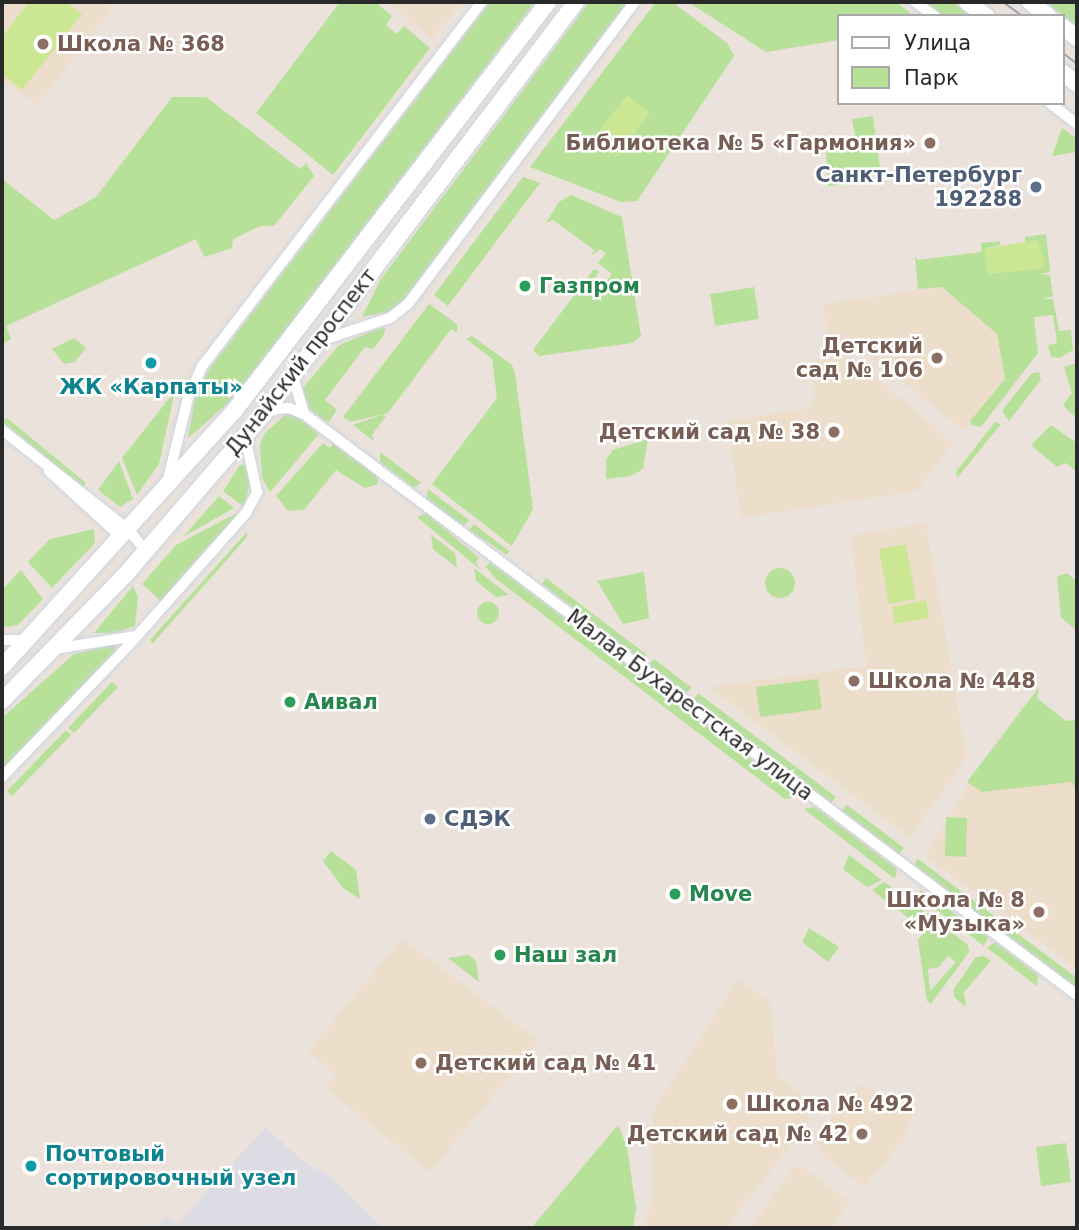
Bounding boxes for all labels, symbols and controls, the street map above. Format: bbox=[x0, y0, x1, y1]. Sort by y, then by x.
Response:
legend bbox=[838, 14, 1065, 105]
place label: Школа № 368 bbox=[57, 31, 225, 57]
text: Улица bbox=[904, 31, 971, 55]
marker: Школа № 368 bbox=[35, 36, 51, 52]
text: Парк bbox=[904, 66, 959, 90]
place label: Библиотека № 5 «Гармония» bbox=[565, 130, 916, 156]
marker: Библиотека № 5 «Гармония» bbox=[922, 135, 938, 151]
place label: Санкт-Петербург 192288 bbox=[815, 162, 1022, 212]
marker: Санкт-Петербург 192288 bbox=[1028, 179, 1044, 195]
street label: Дунайский проспект bbox=[220, 264, 382, 460]
place label: Газпром bbox=[539, 273, 640, 299]
marker: Газпром bbox=[517, 278, 533, 294]
place label: Детский сад № 106 bbox=[796, 333, 923, 383]
marker: Детский сад № 106 bbox=[929, 350, 945, 366]
marker: ЖК «Карпаты» bbox=[143, 355, 159, 371]
place label: ЖК «Карпаты» bbox=[59, 374, 243, 400]
place label: Детский сад № 38 bbox=[599, 419, 820, 445]
marker: Детский сад № 38 bbox=[826, 424, 842, 440]
street label: Малая Бухарестская улица bbox=[562, 604, 818, 806]
place label: Школа № 448 bbox=[868, 668, 1036, 694]
marker: Школа № 448 bbox=[846, 673, 862, 689]
place label: Аивал bbox=[304, 689, 378, 715]
marker: Аивал bbox=[282, 694, 298, 710]
place label: СДЭК bbox=[444, 806, 511, 832]
marker: СДЭК bbox=[422, 811, 438, 827]
place label: Move bbox=[689, 881, 752, 907]
marker: Move bbox=[667, 886, 683, 902]
place label: Школа № 8 «Музыка» bbox=[886, 887, 1025, 937]
marker: Школа № 8 «Музыка» bbox=[1031, 904, 1047, 920]
place label: Наш зал bbox=[514, 942, 617, 968]
marker: Наш зал bbox=[492, 947, 508, 963]
place label: Детский сад № 41 bbox=[435, 1050, 656, 1076]
marker: Детский сад № 41 bbox=[413, 1055, 429, 1071]
place label: Школа № 492 bbox=[746, 1091, 914, 1117]
marker: Школа № 492 bbox=[724, 1096, 740, 1112]
place label: Детский сад № 42 bbox=[627, 1121, 848, 1147]
marker: Детский сад № 42 bbox=[854, 1126, 870, 1142]
place label: Почтовый сортировочный узел bbox=[45, 1141, 296, 1191]
marker: Почтовый сортировочный узел bbox=[23, 1158, 39, 1174]

